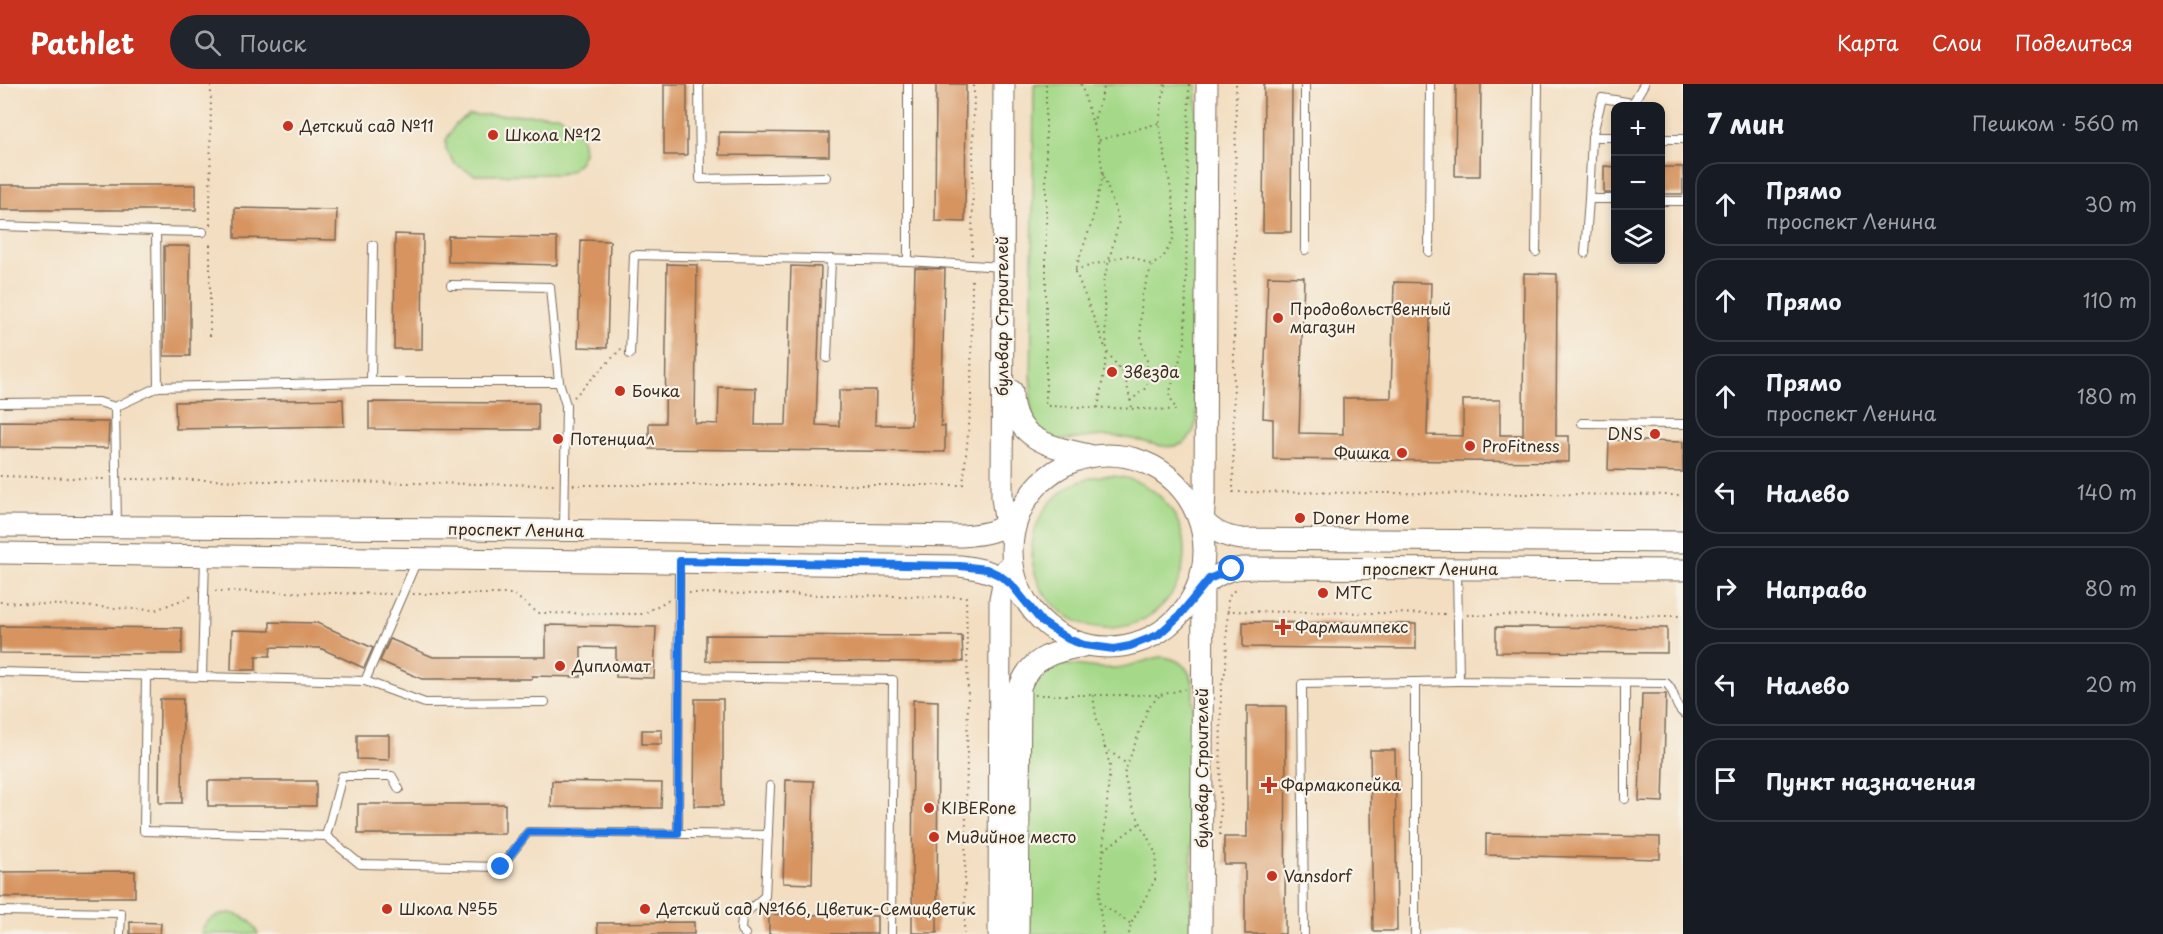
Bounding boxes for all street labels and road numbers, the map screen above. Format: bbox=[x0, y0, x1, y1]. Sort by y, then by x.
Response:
street label: бульвар Строителей bbox=[989, 236, 1013, 396]
street label: проспект Ленина bbox=[448, 516, 584, 542]
street label: проспект Ленина bbox=[1362, 556, 1498, 580]
street label: бульвар Строителей bbox=[1189, 688, 1213, 848]

